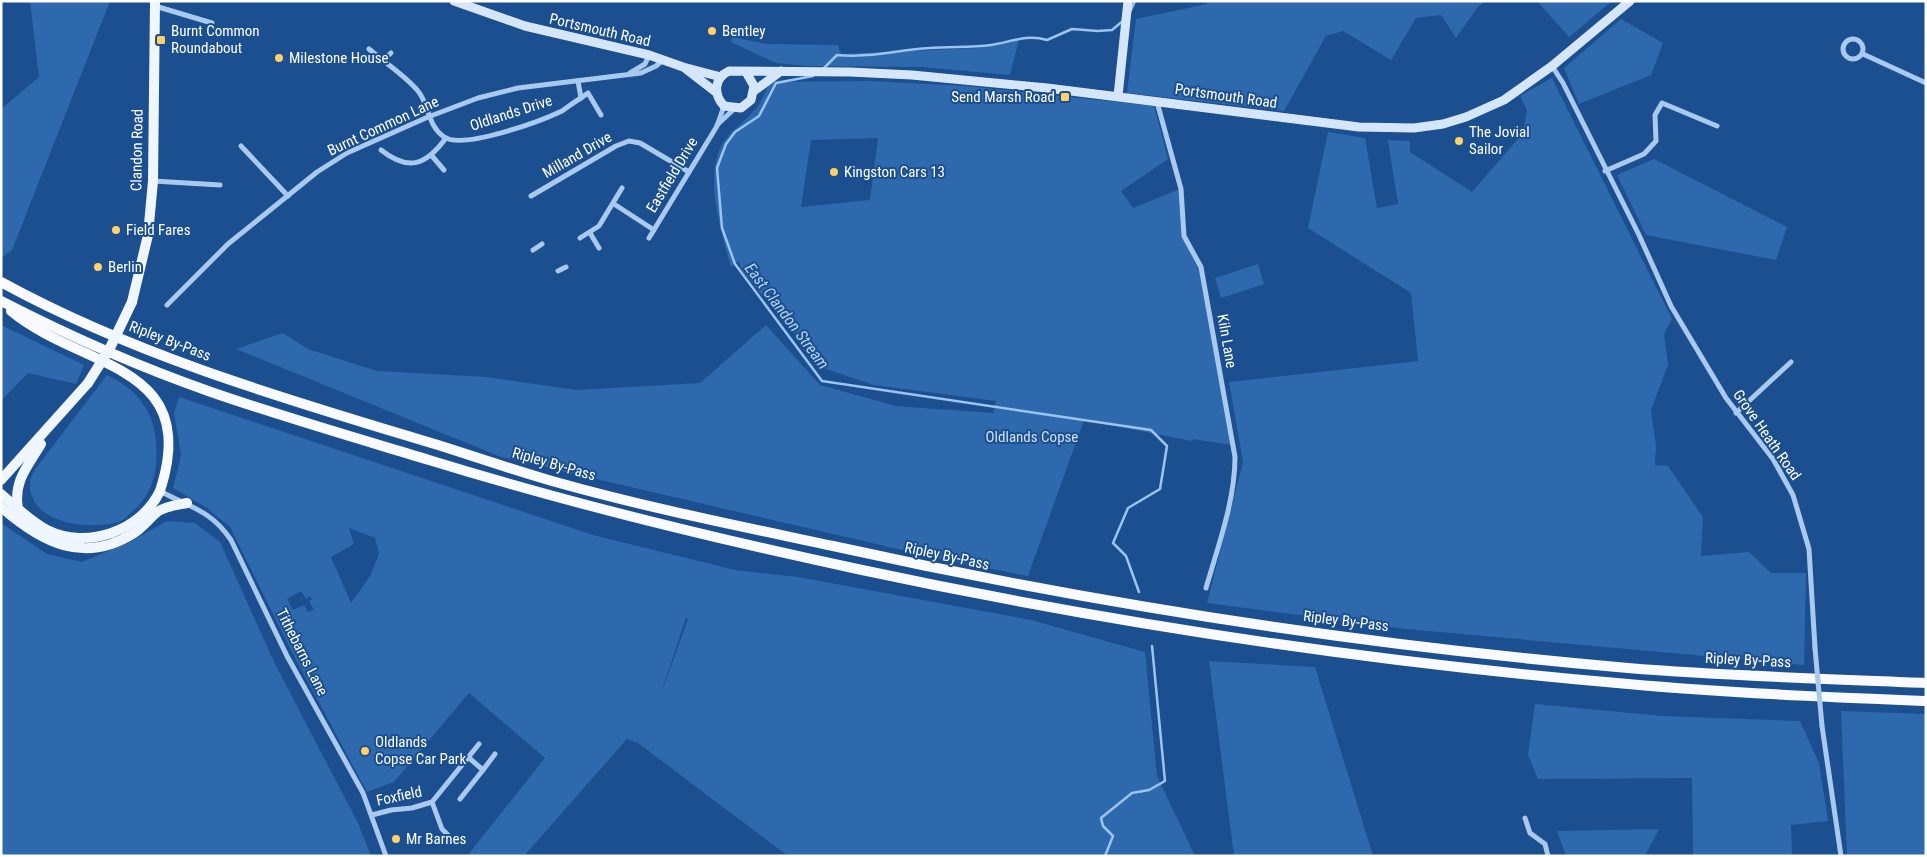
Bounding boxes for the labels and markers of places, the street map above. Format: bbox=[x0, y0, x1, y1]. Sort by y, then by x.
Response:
place label: Burnt Common Roundabout bbox=[171, 22, 260, 57]
place label: Bentley bbox=[722, 22, 766, 40]
marker: Bentley bbox=[706, 25, 718, 37]
marker: Burnt Common Roundabout bbox=[155, 34, 167, 46]
place label: Milestone House bbox=[289, 49, 389, 67]
marker: Milestone House bbox=[273, 52, 285, 64]
place label: Send Marsh Road bbox=[951, 88, 1055, 106]
marker: Send Marsh Road bbox=[1059, 91, 1071, 103]
place label: The Jovial Sailor bbox=[1469, 123, 1530, 158]
marker: The Jovial Sailor bbox=[1453, 135, 1465, 147]
place label: Kingston Cars 13 bbox=[844, 163, 945, 181]
marker: Kingston Cars 13 bbox=[828, 166, 840, 178]
place label: Field Fares bbox=[126, 221, 191, 239]
marker: Field Fares bbox=[110, 224, 122, 236]
place label: Berlin bbox=[108, 258, 142, 276]
marker: Berlin bbox=[92, 261, 104, 273]
place label: Oldlands Copse Car Park bbox=[375, 733, 466, 768]
marker: Oldlands Copse Car Park bbox=[359, 745, 371, 757]
place label: Mr Barnes bbox=[406, 830, 467, 848]
marker: Mr Barnes bbox=[390, 833, 402, 845]

